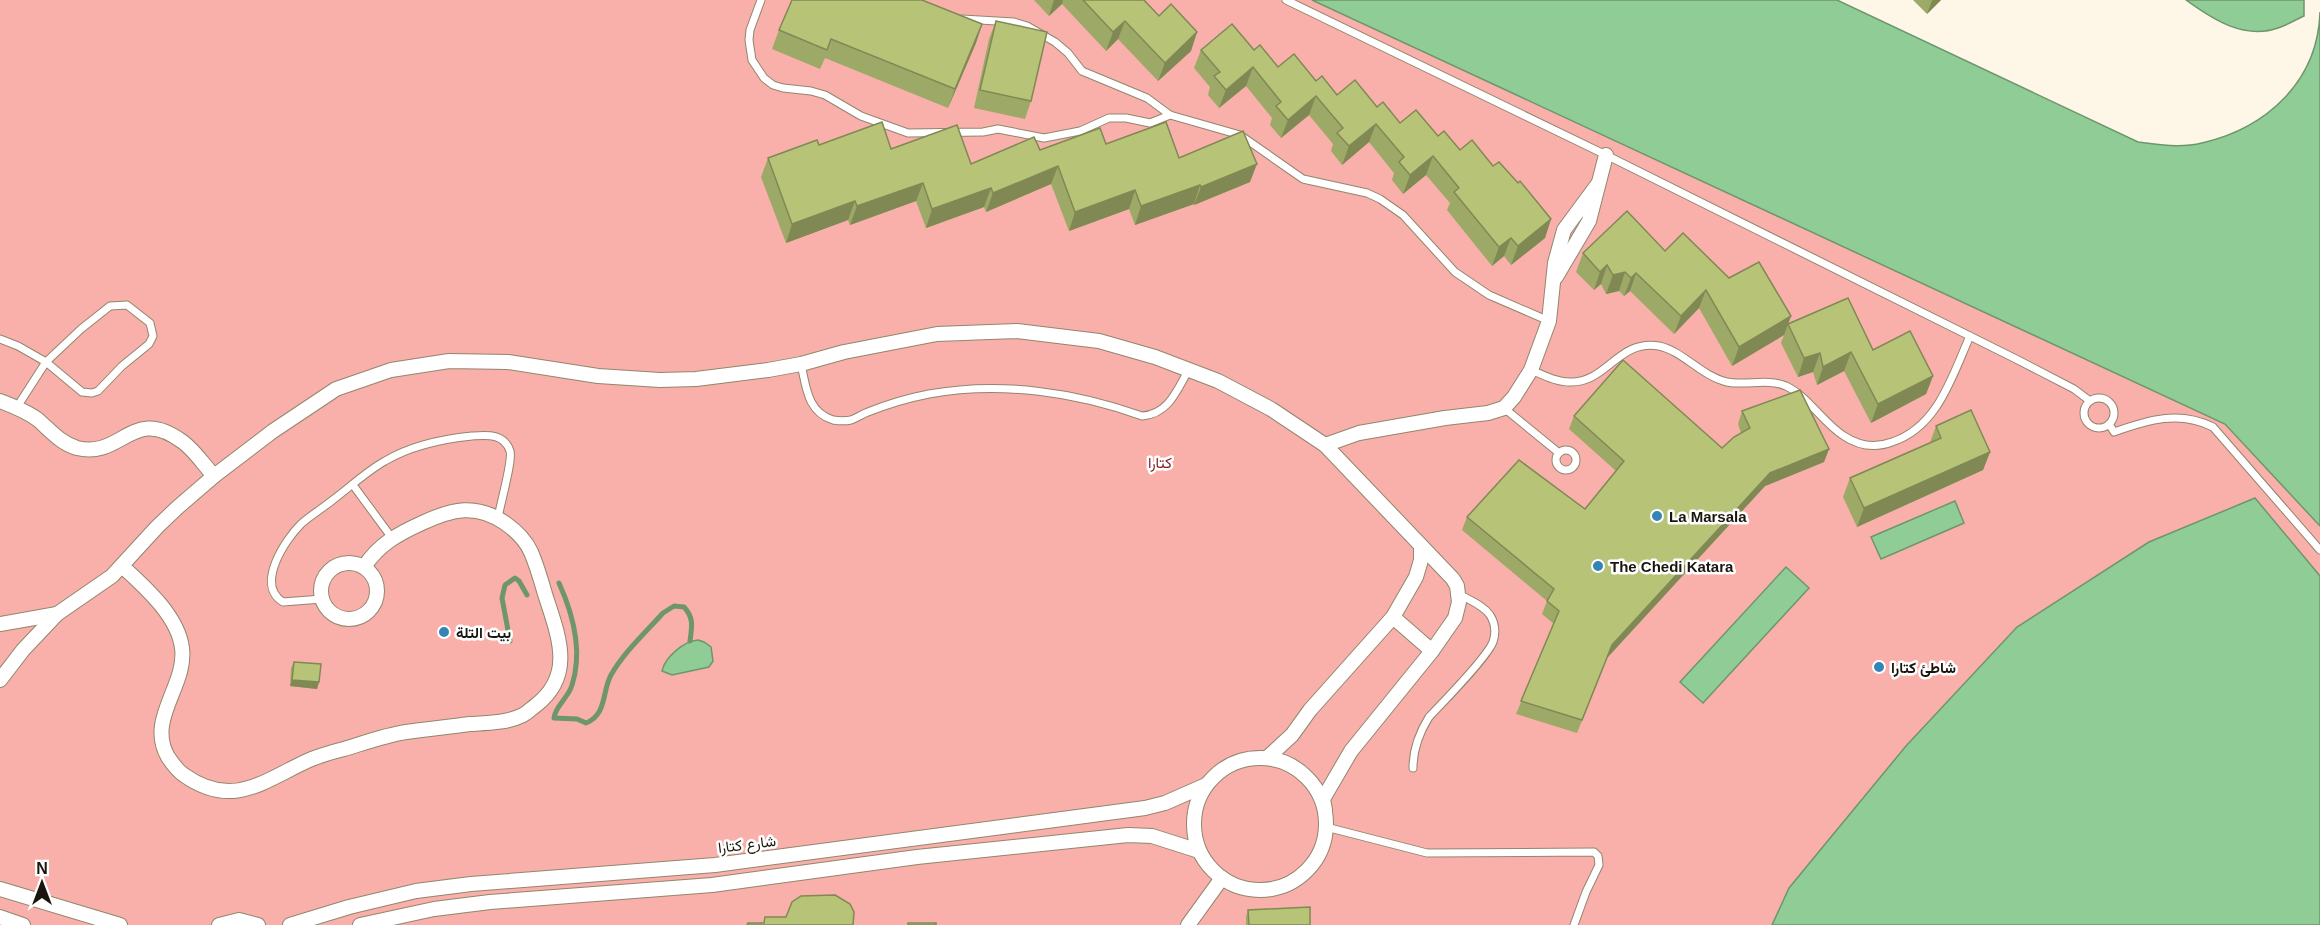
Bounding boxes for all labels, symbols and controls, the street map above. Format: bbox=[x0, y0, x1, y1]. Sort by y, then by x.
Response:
park label: كتارا bbox=[1148, 454, 1172, 472]
place label: La Marsala bbox=[1669, 508, 1747, 525]
marker: La Marsala bbox=[1650, 509, 1664, 523]
place label: The Chedi Katara bbox=[1610, 558, 1734, 575]
marker: The Chedi Katara bbox=[1591, 559, 1605, 573]
place label: بيت التلة bbox=[456, 624, 511, 642]
marker: بيت التلة bbox=[437, 625, 451, 639]
place label: شاطئ كتارا bbox=[1891, 659, 1956, 677]
marker: شاطئ كتارا bbox=[1872, 660, 1886, 674]
street label: شارع كتارا bbox=[717, 832, 777, 859]
north arrow bbox=[12, 853, 72, 913]
text: N bbox=[36, 860, 48, 877]

